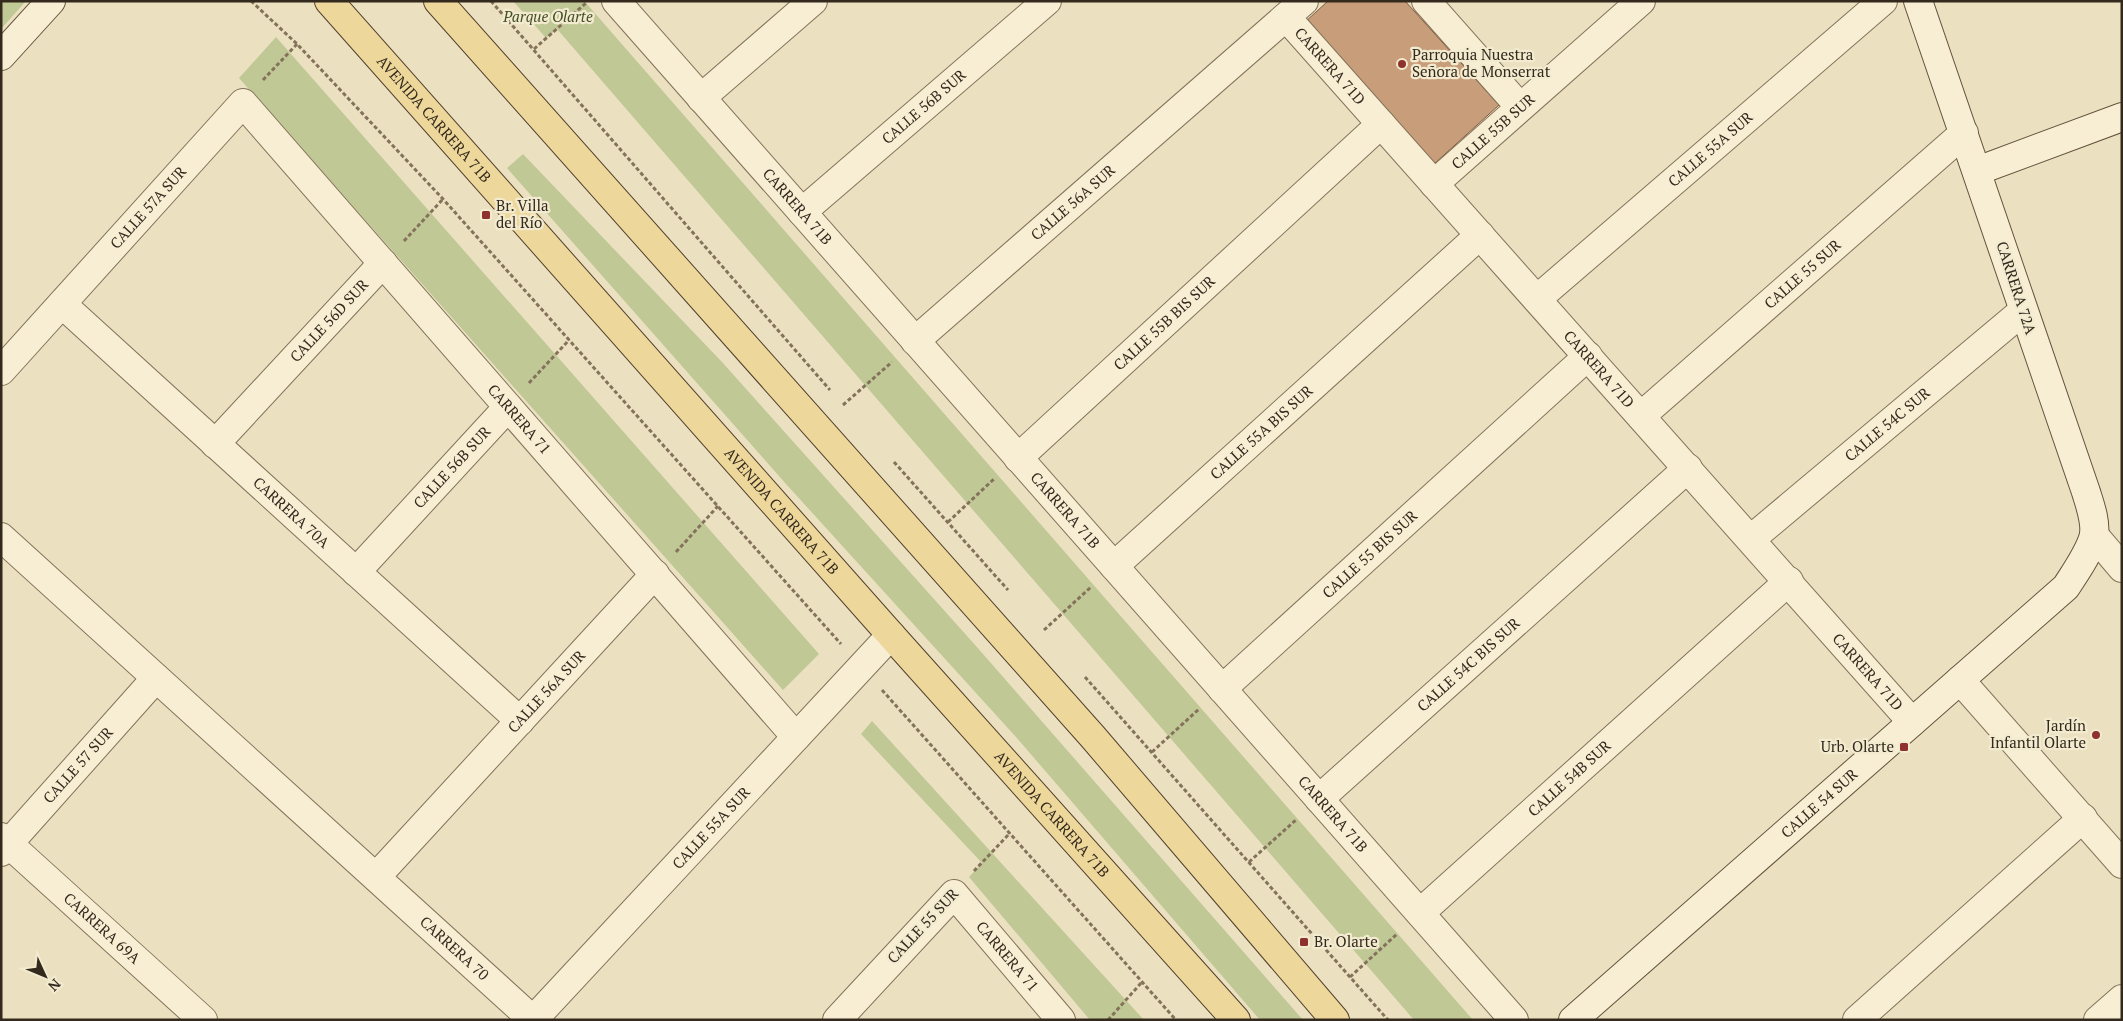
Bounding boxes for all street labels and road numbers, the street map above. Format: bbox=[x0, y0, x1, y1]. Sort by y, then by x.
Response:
street label: CARRERA 71D bbox=[1291, 23, 1370, 109]
street label: AVENIDA CARRERA 71B bbox=[373, 51, 496, 186]
street label: CALLE 56B SUR bbox=[877, 64, 970, 148]
street label: CALLE 55B SUR bbox=[1447, 88, 1539, 173]
street label: CALLE 55A SUR bbox=[1663, 106, 1757, 191]
street label: CALLE 56A SUR bbox=[1026, 159, 1119, 244]
street label: CALLE 57A SUR bbox=[105, 161, 191, 253]
street label: CARRERA 71B bbox=[759, 163, 837, 248]
street label: CALLE 55 SUR bbox=[1759, 234, 1845, 313]
street label: CARRERA 72A bbox=[1992, 239, 2042, 338]
street label: CALLE 55B BIS SUR bbox=[1109, 270, 1219, 374]
street label: CALLE 56D SUR bbox=[285, 274, 372, 366]
street label: CARRERA 71D bbox=[1560, 326, 1639, 412]
street label: CARRERA 71 bbox=[484, 380, 556, 458]
street label: CALLE 55A BIS SUR bbox=[1205, 380, 1317, 483]
street label: CALLE 54C SUR bbox=[1840, 382, 1934, 465]
street label: CALLE 56B SUR bbox=[409, 421, 495, 512]
street label: AVENIDA CARRERA 71B bbox=[721, 443, 844, 578]
street label: CARRERA 71B bbox=[1026, 467, 1105, 552]
street label: CARRERA 70A bbox=[249, 472, 335, 552]
street label: CALLE 55 BIS SUR bbox=[1317, 505, 1421, 602]
street label: CALLE 54C BIS SUR bbox=[1412, 612, 1524, 715]
street label: CARRERA 71D bbox=[1829, 628, 1908, 714]
street label: CALLE 56A SUR bbox=[503, 645, 589, 737]
street label: CALLE 57 SUR bbox=[38, 722, 117, 807]
street label: CALLE 54B SUR bbox=[1523, 735, 1615, 820]
street label: AVENIDA CARRERA 71B bbox=[991, 746, 1114, 881]
street label: CALLE 54 SUR bbox=[1776, 763, 1862, 842]
street label: CARRERA 71B bbox=[1294, 771, 1373, 856]
street label: CALLE 55A SUR bbox=[667, 782, 754, 873]
street label: CALLE 55 SUR bbox=[882, 883, 963, 967]
street label: CARRERA 69A bbox=[60, 888, 146, 968]
street label: CARRERA 70 bbox=[416, 911, 494, 984]
street label: CARRERA 71 bbox=[972, 916, 1044, 995]

